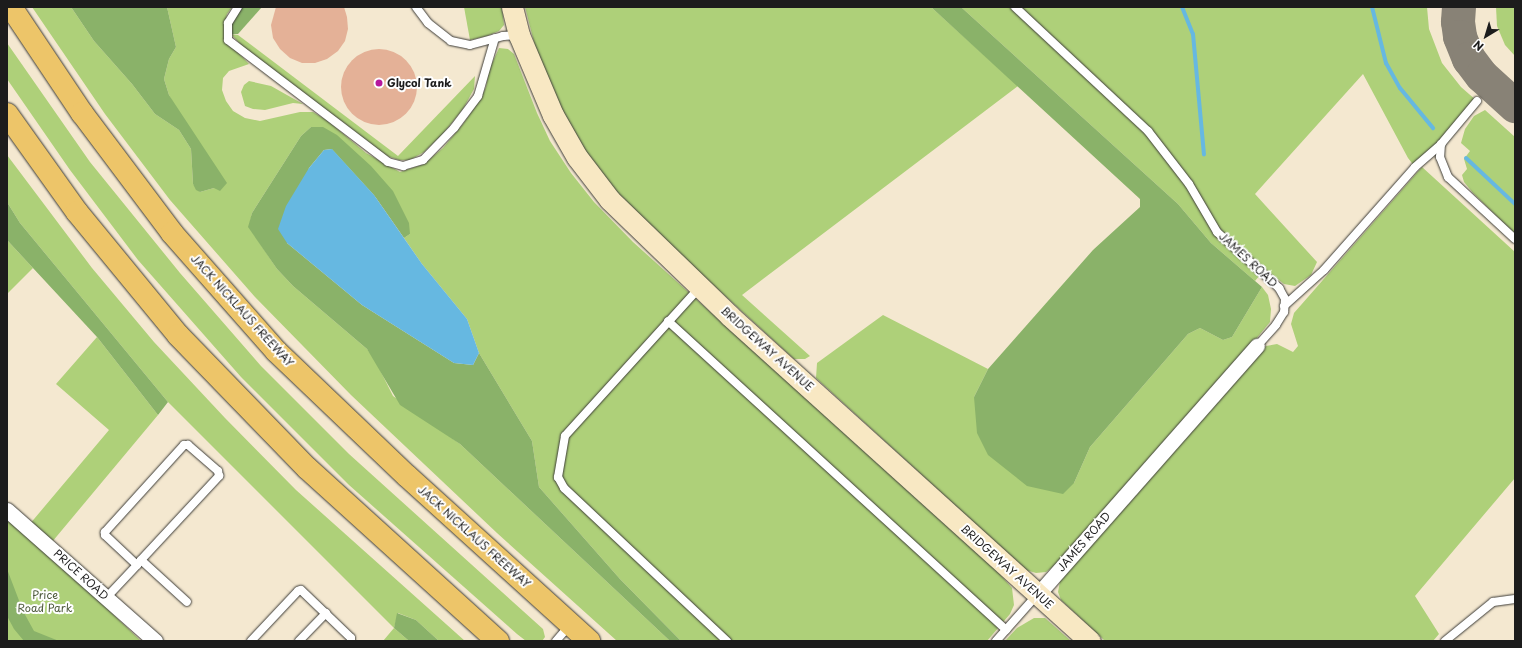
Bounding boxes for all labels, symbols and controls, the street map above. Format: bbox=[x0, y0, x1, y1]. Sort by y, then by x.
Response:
north arrow bbox=[1466, 16, 1506, 56]
text: N bbox=[1470, 36, 1487, 55]
place label: Glycol Tank bbox=[387, 76, 452, 90]
marker: Glycol Tank bbox=[374, 78, 384, 88]
street label: JAMES ROAD bbox=[1216, 229, 1280, 291]
street label: JACK NICKLAUS FREEWAY bbox=[188, 252, 296, 370]
street label: BRIDGEWAY AVENUE bbox=[718, 304, 816, 394]
street label: JACK NICKLAUS FREEWAY bbox=[415, 483, 533, 591]
street label: JAMES ROAD bbox=[1054, 509, 1114, 575]
street label: BRIDGEWAY AVENUE bbox=[958, 522, 1056, 612]
street label: PRICE ROAD bbox=[51, 547, 111, 603]
park label: Price Road Park bbox=[18, 589, 72, 615]

